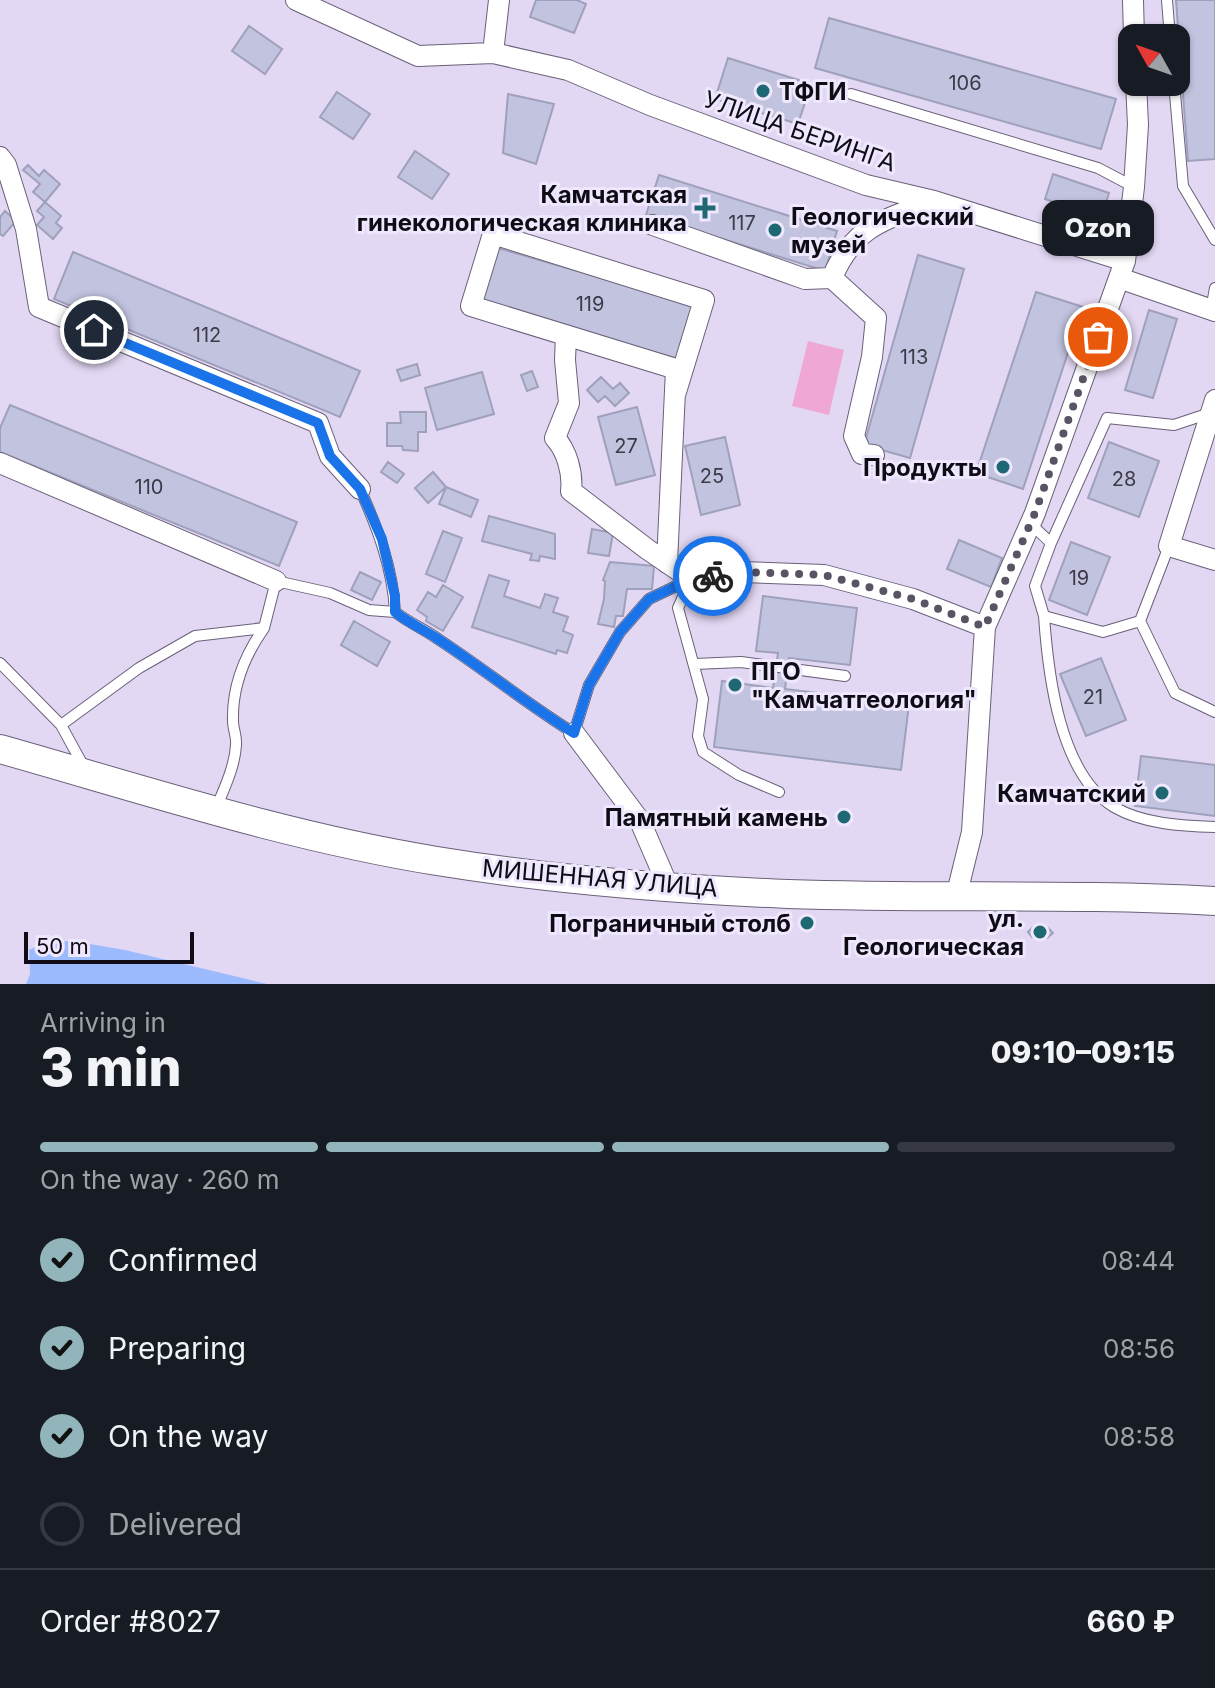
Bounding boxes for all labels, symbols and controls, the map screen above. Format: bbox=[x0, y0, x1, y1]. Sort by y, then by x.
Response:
north arrow bbox=[1118, 24, 1190, 96]
map controls bbox=[1118, 24, 1190, 96]
house number: 106 bbox=[948, 71, 982, 95]
place label: ТФГИ bbox=[779, 77, 847, 106]
marker: ТФГИ bbox=[754, 82, 772, 100]
street label: УЛИЦА БЕРИНГА bbox=[700, 85, 900, 177]
place label: Камчатская гинекологическая клиника bbox=[357, 180, 687, 237]
marker: Камчатская гинекологическая клиника bbox=[694, 197, 716, 219]
callout: Ozon bbox=[1042, 201, 1154, 257]
place label: Геологический музей bbox=[791, 202, 974, 259]
house number: 117 bbox=[728, 211, 756, 235]
text: Ozon bbox=[1064, 212, 1132, 243]
marker: Геологический музей bbox=[766, 221, 784, 239]
house number: 119 bbox=[576, 292, 604, 316]
pin bbox=[60, 296, 128, 364]
pin bbox=[1064, 303, 1132, 371]
icon: home bbox=[72, 308, 116, 352]
icon: bag bbox=[1076, 315, 1120, 359]
house number: 112 bbox=[193, 323, 221, 347]
house number: 113 bbox=[900, 345, 928, 369]
house number: 27 bbox=[614, 434, 638, 458]
place label: Продукты bbox=[863, 453, 987, 482]
marker: Продукты bbox=[994, 458, 1012, 476]
house number: 25 bbox=[700, 464, 724, 488]
house number: 28 bbox=[1112, 467, 1136, 491]
house number: 110 bbox=[135, 475, 163, 499]
courier bbox=[673, 536, 753, 616]
icon: bike bbox=[691, 554, 735, 598]
house number: 19 bbox=[1069, 566, 1089, 590]
place label: ПГО "Камчатгеология" bbox=[751, 657, 977, 714]
marker: ПГО "Камчатгеология" bbox=[726, 676, 744, 694]
house number: 21 bbox=[1083, 685, 1103, 709]
place label: Камчатский bbox=[997, 779, 1146, 808]
marker: Камчатский bbox=[1153, 784, 1171, 802]
place label: Памятный камень bbox=[605, 803, 828, 832]
marker: Памятный камень bbox=[835, 808, 853, 826]
street label: МИШЕННАЯ УЛИЦА bbox=[481, 853, 719, 903]
place label: ул. Геологическая bbox=[843, 904, 1024, 961]
place label: Пограничный столб bbox=[549, 909, 791, 938]
marker: Пограничный столб bbox=[798, 914, 816, 932]
marker: ул. Геологическая bbox=[1031, 923, 1049, 941]
scale bar bbox=[24, 928, 194, 964]
text: 50 m bbox=[36, 933, 89, 959]
text: Arriving in bbox=[40, 1007, 166, 1038]
text: 09:10–09:15 bbox=[991, 1034, 1175, 1070]
text: 3 min bbox=[40, 1036, 182, 1099]
text: On the way · 260 m bbox=[40, 1164, 280, 1195]
icon: check bbox=[40, 1238, 84, 1282]
text: Confirmed bbox=[108, 1242, 258, 1278]
text: 08:44 bbox=[1101, 1245, 1175, 1276]
icon: check bbox=[40, 1326, 84, 1370]
text: Preparing bbox=[108, 1330, 246, 1366]
text: 08:56 bbox=[1103, 1333, 1175, 1364]
icon: check bbox=[40, 1414, 84, 1458]
text: On the way bbox=[108, 1418, 268, 1454]
text: 08:58 bbox=[1103, 1421, 1175, 1452]
text: Delivered bbox=[108, 1506, 242, 1542]
text: Order #8027 bbox=[40, 1603, 221, 1639]
text: 660 ₽ bbox=[1086, 1603, 1175, 1639]

